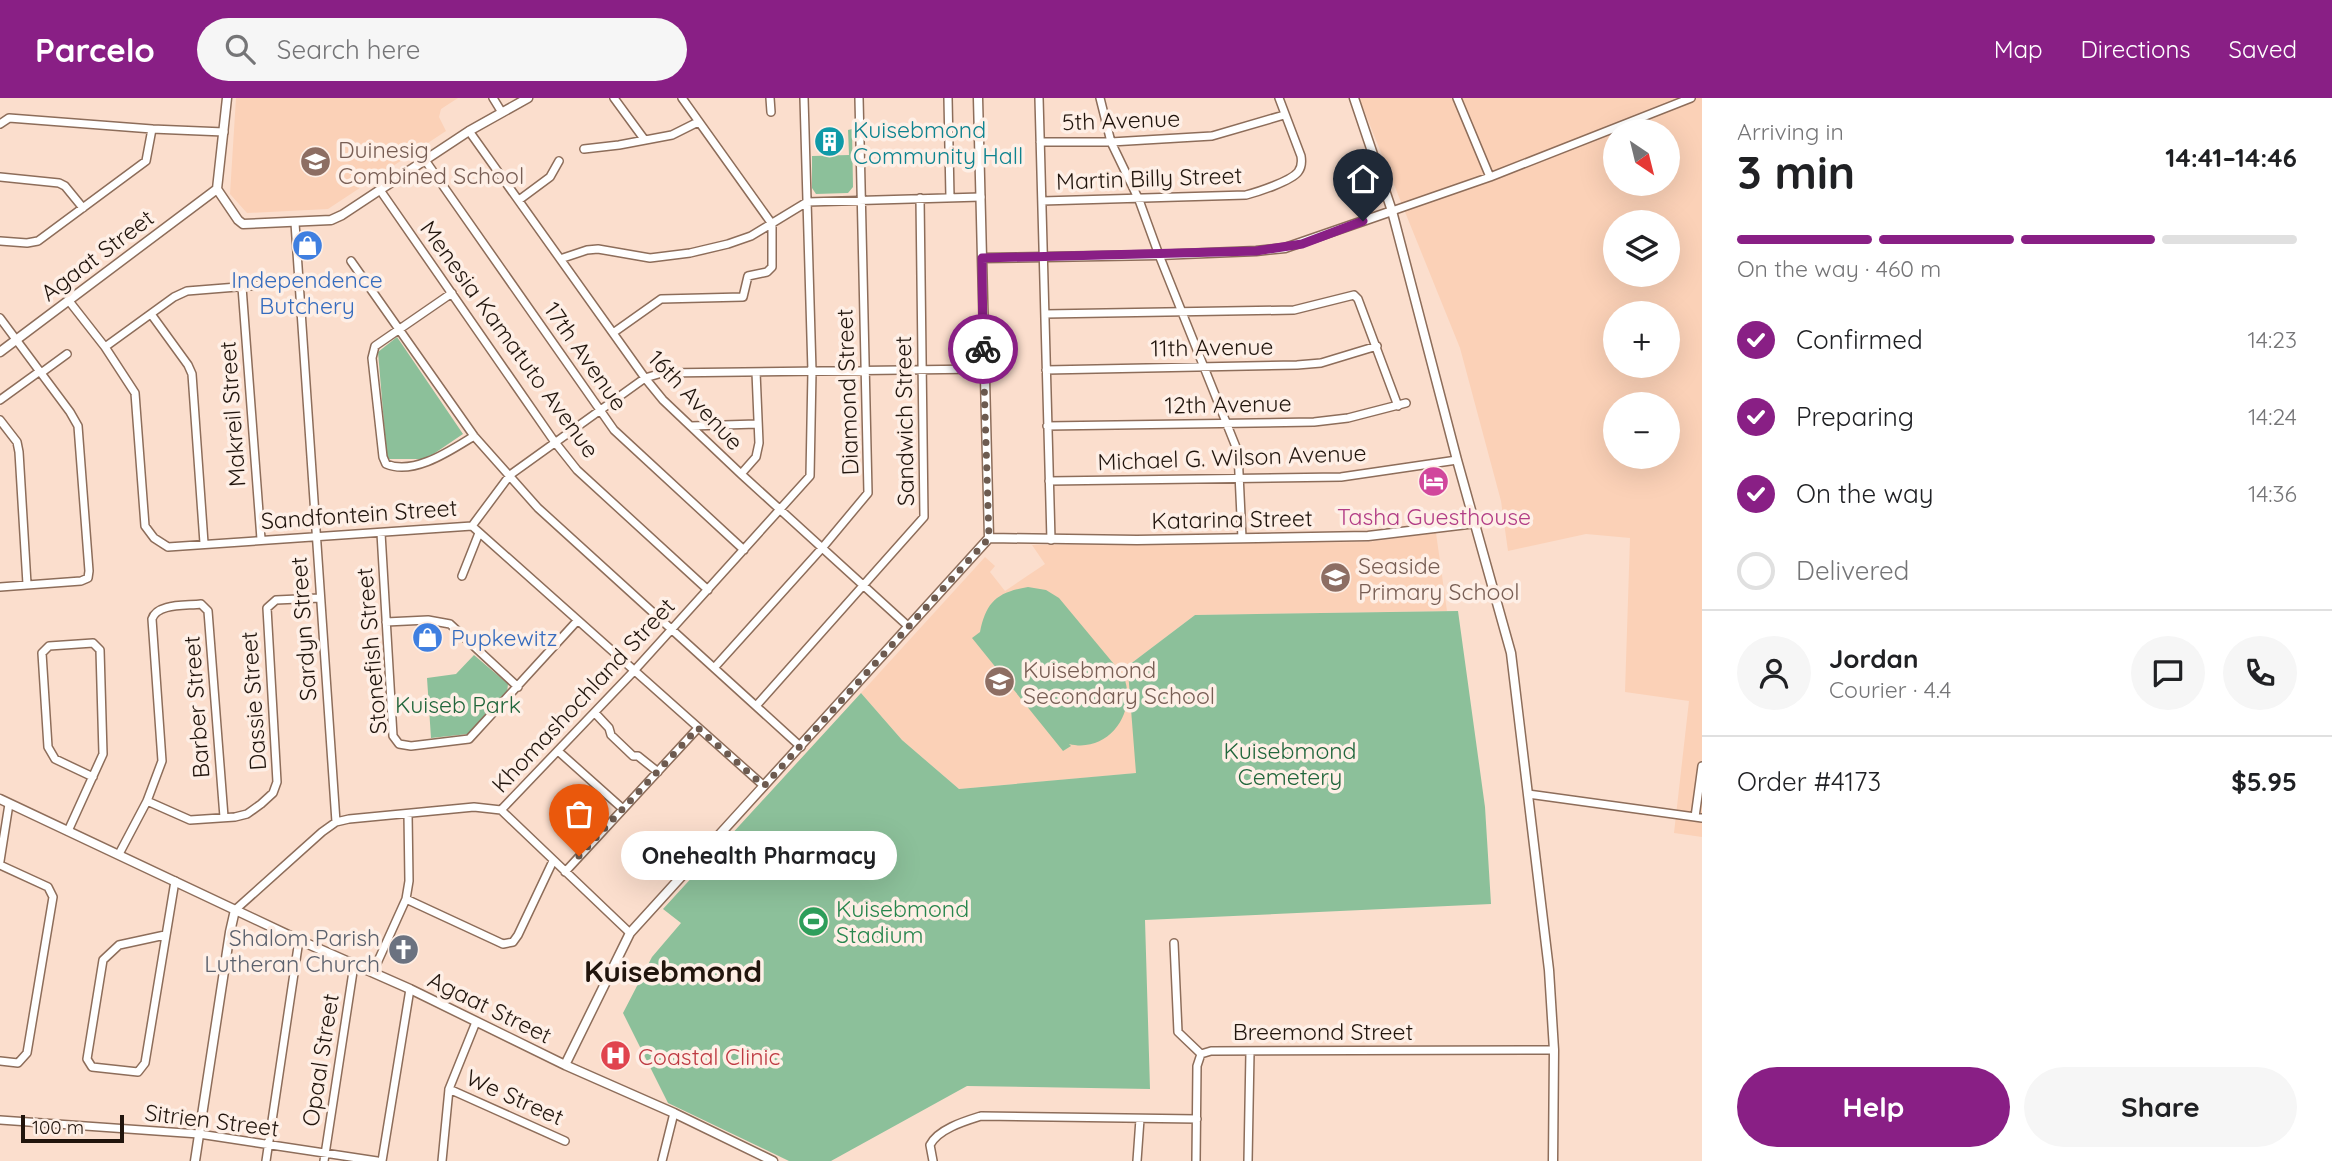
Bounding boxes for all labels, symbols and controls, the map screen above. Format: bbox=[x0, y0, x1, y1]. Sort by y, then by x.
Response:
search box bbox=[197, 18, 687, 81]
text: Parcelo bbox=[35, 29, 155, 70]
icon: search bbox=[221, 30, 259, 68]
text: Search here bbox=[277, 33, 420, 66]
text: Map bbox=[1994, 34, 2043, 64]
text: Directions bbox=[2081, 34, 2191, 64]
text: Saved bbox=[2229, 34, 2297, 64]
street label: 5th Avenue bbox=[1061, 103, 1181, 137]
place label: Kuisebmond Community Hall bbox=[853, 115, 1023, 170]
text: Arriving in bbox=[1737, 117, 1844, 146]
north arrow bbox=[1603, 119, 1680, 196]
map controls bbox=[1603, 119, 1680, 469]
building icon: Kuisebmond Community Hall bbox=[813, 125, 847, 159]
place label: Duinesig Combined School bbox=[338, 135, 524, 190]
text: 14:41–14:46 bbox=[2165, 141, 2297, 174]
text: 3 min bbox=[1737, 143, 1855, 201]
school or university icon: Duinesig Combined School bbox=[298, 145, 332, 179]
pin bbox=[1333, 149, 1393, 221]
street label: Martin Billy Street bbox=[1055, 160, 1243, 196]
icon: home bbox=[1344, 160, 1382, 198]
street label: Agaat Street bbox=[35, 203, 159, 307]
button: layers bbox=[1603, 210, 1680, 287]
street label: Menesia Kamatuto Avenue bbox=[414, 215, 606, 463]
shop icon: Independence Butchery bbox=[290, 228, 324, 262]
text: On the way · 460 m bbox=[1737, 254, 1941, 283]
place label: Independence Butchery bbox=[231, 265, 383, 320]
street label: 17th Avenue bbox=[538, 296, 634, 416]
button: + bbox=[1603, 301, 1680, 378]
street label: Diamond Street bbox=[830, 308, 864, 476]
courier bbox=[948, 314, 1018, 384]
icon: check bbox=[1737, 321, 1775, 359]
text: Confirmed bbox=[1796, 323, 1923, 356]
text: 14:23 bbox=[2248, 325, 2297, 354]
icon: bike bbox=[964, 330, 1002, 368]
street label: 11th Avenue bbox=[1150, 331, 1274, 363]
street label: Sandwich Street bbox=[888, 335, 920, 506]
street label: Makreil Street bbox=[212, 340, 252, 488]
street label: 16th Avenue bbox=[642, 344, 750, 456]
street label: 12th Avenue bbox=[1164, 388, 1292, 420]
button: − bbox=[1603, 392, 1680, 469]
icon: check bbox=[1737, 398, 1775, 436]
text: Preparing bbox=[1796, 400, 1914, 433]
text: 14:24 bbox=[2248, 402, 2297, 431]
street label: Michael G. Wilson Avenue bbox=[1097, 438, 1367, 476]
hotel icon: Tasha Guesthouse bbox=[1417, 465, 1451, 499]
icon: check bbox=[1737, 475, 1775, 513]
text: On the way bbox=[1796, 477, 1934, 510]
text: 14:36 bbox=[2248, 479, 2297, 508]
street label: Sandfontein Street bbox=[260, 493, 458, 535]
place label: Tasha Guesthouse bbox=[1337, 502, 1531, 531]
street label: Katarina Street bbox=[1151, 503, 1313, 535]
place label: Seaside Primary School bbox=[1358, 551, 1520, 606]
text: Delivered bbox=[1796, 554, 1909, 587]
street label: Sardyn Street bbox=[283, 556, 323, 702]
school or university icon: Seaside Primary School bbox=[1318, 561, 1352, 595]
street label: Stonefish Street bbox=[349, 566, 393, 735]
street label: Khomashochland Street bbox=[485, 591, 681, 798]
shop icon: Pupkewitz bbox=[411, 620, 445, 654]
place label: Pupkewitz bbox=[451, 623, 557, 652]
street label: Dassie Street bbox=[234, 630, 272, 771]
street label: Barber Street bbox=[177, 635, 215, 779]
button: person bbox=[1737, 636, 1811, 710]
button: chat bbox=[2131, 636, 2205, 710]
button: phone bbox=[2223, 636, 2297, 710]
text: Jordan bbox=[1829, 642, 1918, 675]
place label: Kuisebmond Secondary School bbox=[1023, 655, 1215, 710]
school or university icon: Kuisebmond Secondary School bbox=[983, 665, 1017, 699]
text: Courier · 4.4 bbox=[1829, 675, 1951, 704]
park label: Kuiseb Park bbox=[395, 690, 521, 719]
park label: Kuisebmond Cemetery bbox=[1223, 736, 1357, 791]
text: Order #4173 bbox=[1737, 765, 1881, 798]
text: $5.95 bbox=[2231, 765, 2297, 798]
pin bbox=[549, 784, 609, 856]
icon: bag bbox=[560, 795, 598, 833]
callout: Onehealth Pharmacy bbox=[621, 832, 898, 880]
text: Onehealth Pharmacy bbox=[642, 841, 876, 870]
place label: Kuisebmond Stadium bbox=[836, 894, 969, 949]
sports icon: Kuisebmond Stadium bbox=[796, 904, 830, 938]
place label: Shalom Parish Lutheran Church bbox=[204, 923, 380, 978]
church icon: Shalom Parish Lutheran Church bbox=[386, 933, 420, 967]
district label: Kuisebmond bbox=[584, 952, 762, 990]
street label: Agaat Street bbox=[423, 965, 557, 1050]
street label: Opaal Street bbox=[295, 991, 345, 1128]
street label: Breemond Street bbox=[1233, 1017, 1413, 1046]
hospital icon: Coastal Clinic bbox=[598, 1039, 632, 1073]
place label: Coastal Clinic bbox=[638, 1042, 780, 1071]
street label: We Street bbox=[462, 1063, 569, 1131]
button: Help bbox=[1737, 1067, 2010, 1147]
button: Share bbox=[2024, 1067, 2297, 1147]
street label: Sitrien Street bbox=[143, 1097, 281, 1143]
scale bar bbox=[21, 1112, 124, 1144]
text: 100 m bbox=[32, 1115, 84, 1139]

